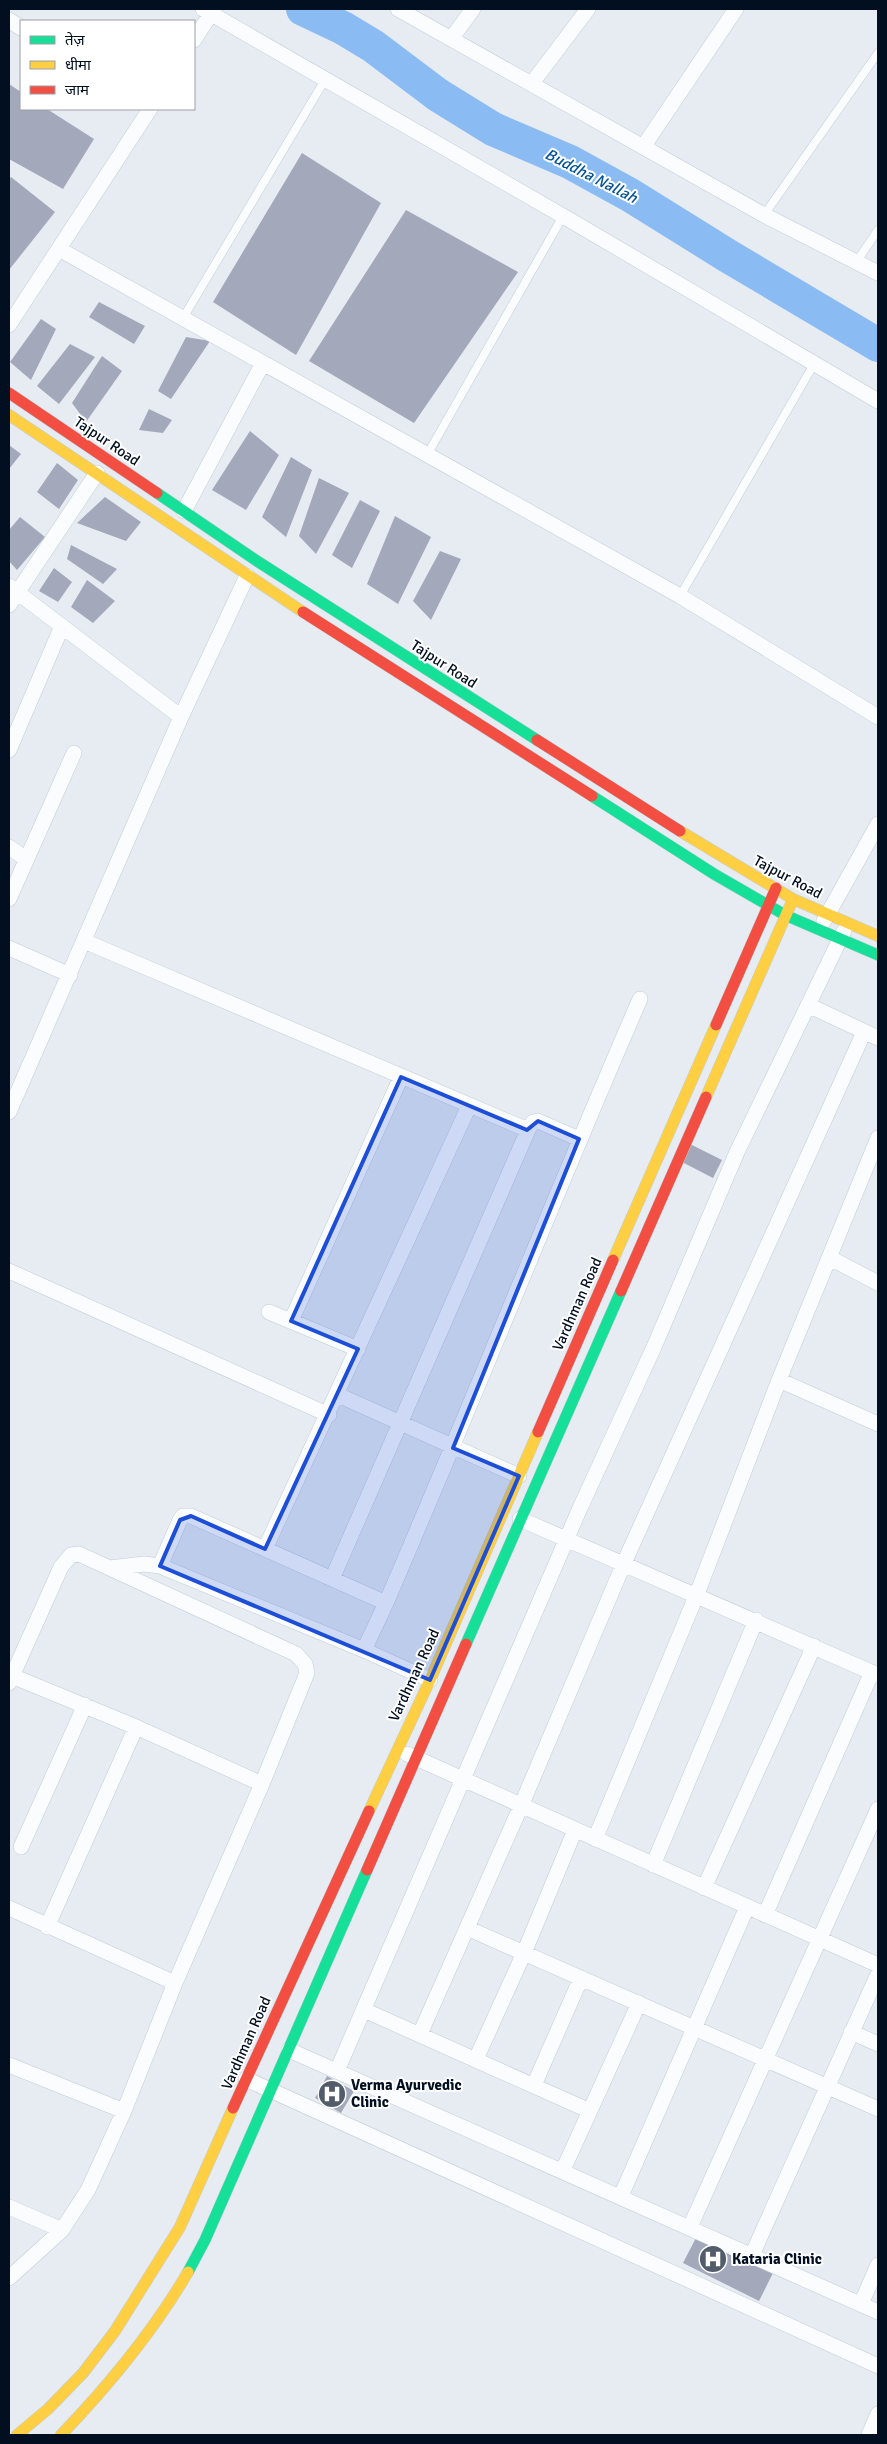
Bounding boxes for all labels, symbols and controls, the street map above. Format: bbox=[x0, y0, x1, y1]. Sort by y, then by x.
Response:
legend bbox=[20, 20, 195, 110]
text: तेज़ bbox=[65, 31, 86, 49]
text: धीमा bbox=[65, 56, 92, 74]
text: जाम bbox=[65, 81, 90, 99]
water label: Buddha Nallah bbox=[542, 144, 642, 208]
street label: Tajpur Road bbox=[71, 413, 143, 470]
street label: Tajpur Road bbox=[408, 636, 480, 692]
street label: Tajpur Road bbox=[751, 851, 825, 903]
street label: Vardhman Road bbox=[548, 1254, 606, 1353]
street label: Vardhman Road bbox=[385, 1626, 443, 1724]
street label: Vardhman Road bbox=[217, 1993, 275, 2092]
place label: Verma Ayurvedic Clinic bbox=[351, 2076, 462, 2111]
hospital icon: Verma Ayurvedic Clinic bbox=[317, 2079, 347, 2109]
hospital icon: Kataria Clinic bbox=[698, 2244, 728, 2274]
place label: Kataria Clinic bbox=[732, 2250, 822, 2268]

